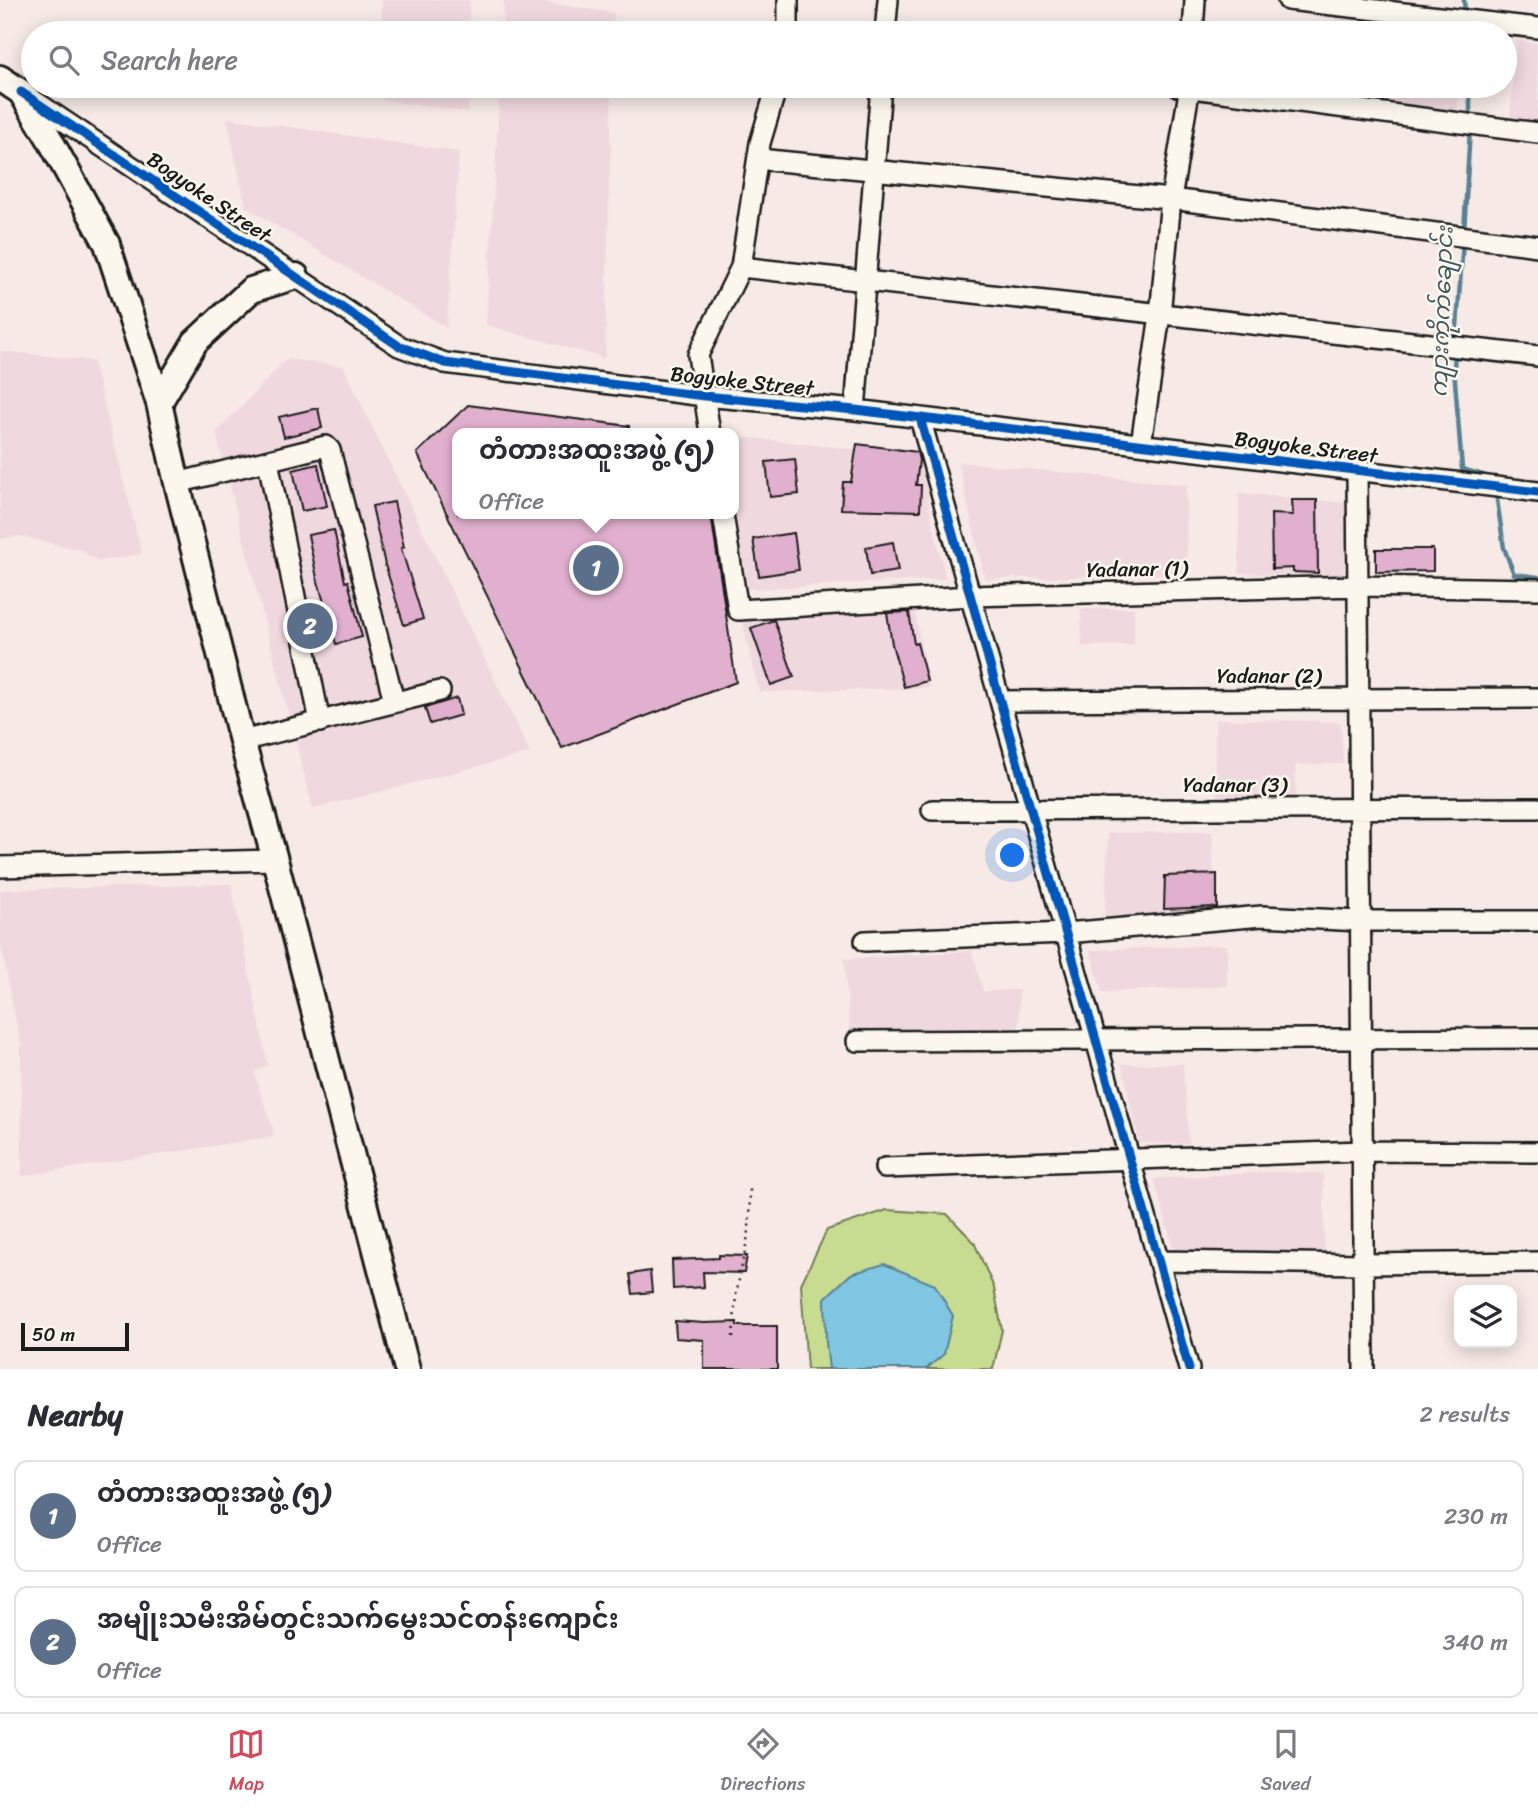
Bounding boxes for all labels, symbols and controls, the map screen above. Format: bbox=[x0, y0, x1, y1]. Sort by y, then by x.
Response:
search box bbox=[21, 21, 1517, 98]
text: Search here bbox=[101, 37, 238, 83]
icon: search bbox=[45, 41, 83, 79]
street label: Bogyoke Street bbox=[139, 141, 281, 254]
water label: ကျားကိုက်ချောင်း bbox=[1419, 224, 1466, 398]
street label: Bogyoke Street bbox=[668, 355, 817, 408]
street label: Bogyoke Street bbox=[1232, 419, 1381, 475]
text: တံတားအထူးအဖွဲ့ (၅) bbox=[479, 427, 712, 473]
popup bbox=[452, 428, 739, 519]
text: Office bbox=[479, 481, 544, 522]
pin: 1 bbox=[573, 542, 619, 594]
street label: Yadanar (1) bbox=[1086, 549, 1190, 589]
pin: 2 bbox=[287, 600, 333, 652]
street label: Yadanar (2) bbox=[1217, 657, 1323, 695]
street label: Yadanar (3) bbox=[1183, 766, 1288, 804]
your location bbox=[995, 838, 1029, 872]
map controls bbox=[1454, 1285, 1517, 1348]
button: layers bbox=[1454, 1285, 1517, 1348]
text: 50 m bbox=[32, 1318, 75, 1351]
scale bar bbox=[21, 1320, 130, 1352]
text: Nearby bbox=[28, 1388, 123, 1442]
text: 2 results bbox=[1419, 1394, 1510, 1435]
text: တံတားအထူးအဖွဲ့ (၅) bbox=[97, 1470, 330, 1516]
text: 1 bbox=[48, 1496, 58, 1537]
text: 230 m bbox=[1444, 1496, 1508, 1537]
text: Office bbox=[97, 1524, 162, 1565]
text: အမျိုးသမီးအိမ်တွင်းသက်မွေးသင်တန်းကျောင်း bbox=[97, 1596, 619, 1642]
text: 2 bbox=[46, 1622, 60, 1663]
text: 340 m bbox=[1443, 1622, 1508, 1663]
text: Office bbox=[97, 1650, 162, 1691]
tab: Map bbox=[227, 1725, 265, 1800]
tab: Directions bbox=[720, 1725, 806, 1800]
tab: Saved bbox=[1260, 1725, 1311, 1800]

